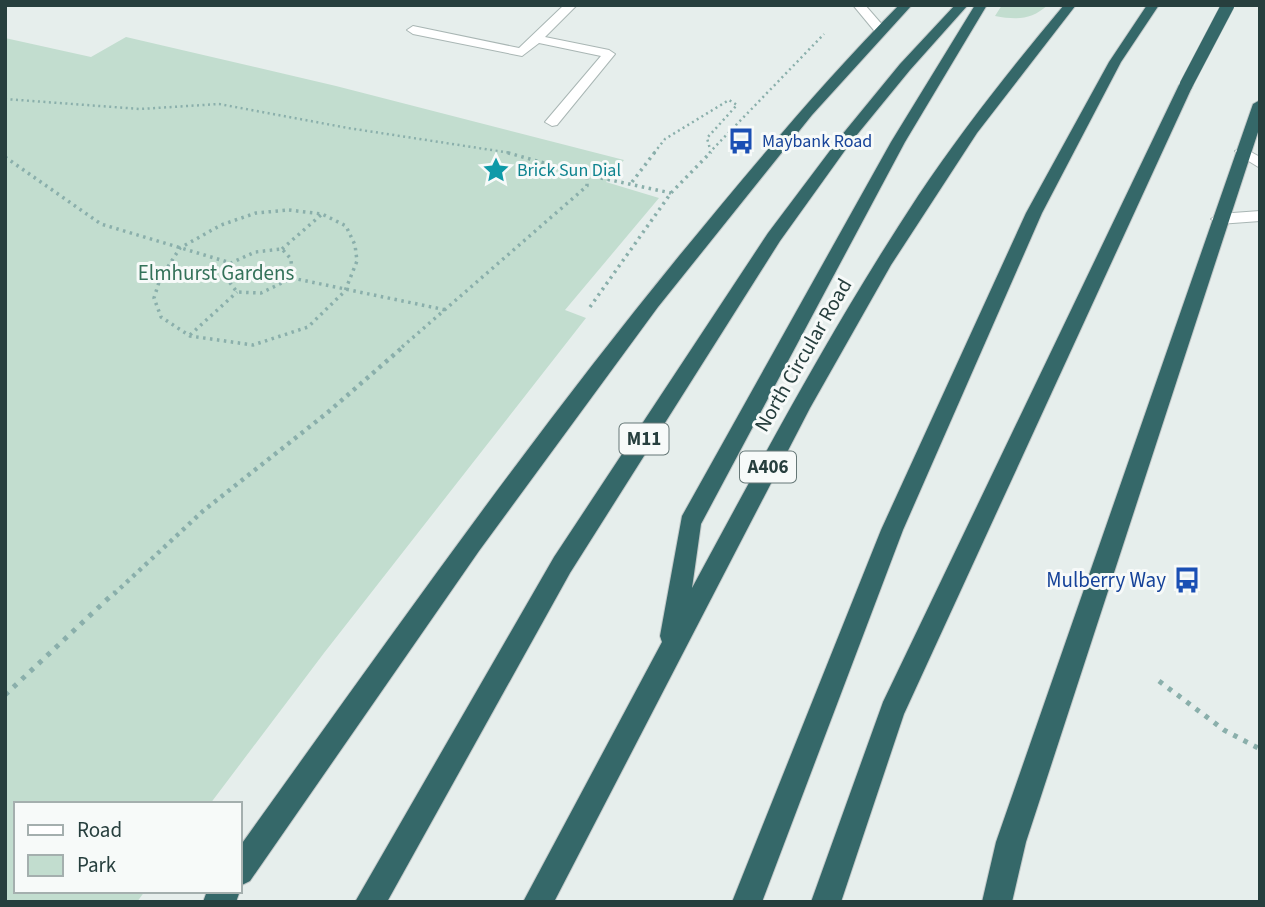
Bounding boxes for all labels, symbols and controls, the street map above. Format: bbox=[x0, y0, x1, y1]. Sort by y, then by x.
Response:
bus stop icon: Maybank Road bbox=[726, 126, 756, 156]
place label: Maybank Road bbox=[762, 129, 872, 154]
place icon: Brick Sun Dial bbox=[481, 155, 511, 185]
place label: Brick Sun Dial bbox=[517, 158, 621, 183]
park label: Elmhurst Gardens bbox=[138, 258, 294, 288]
street label: North Circular Road bbox=[747, 273, 859, 437]
road number: M11 bbox=[620, 424, 668, 454]
road number: A406 bbox=[740, 452, 796, 482]
place label: Mulberry Way bbox=[1046, 565, 1166, 595]
bus stop icon: Mulberry Way bbox=[1172, 565, 1202, 595]
legend bbox=[14, 802, 242, 893]
text: Road bbox=[77, 815, 122, 845]
text: Park bbox=[77, 850, 117, 880]

